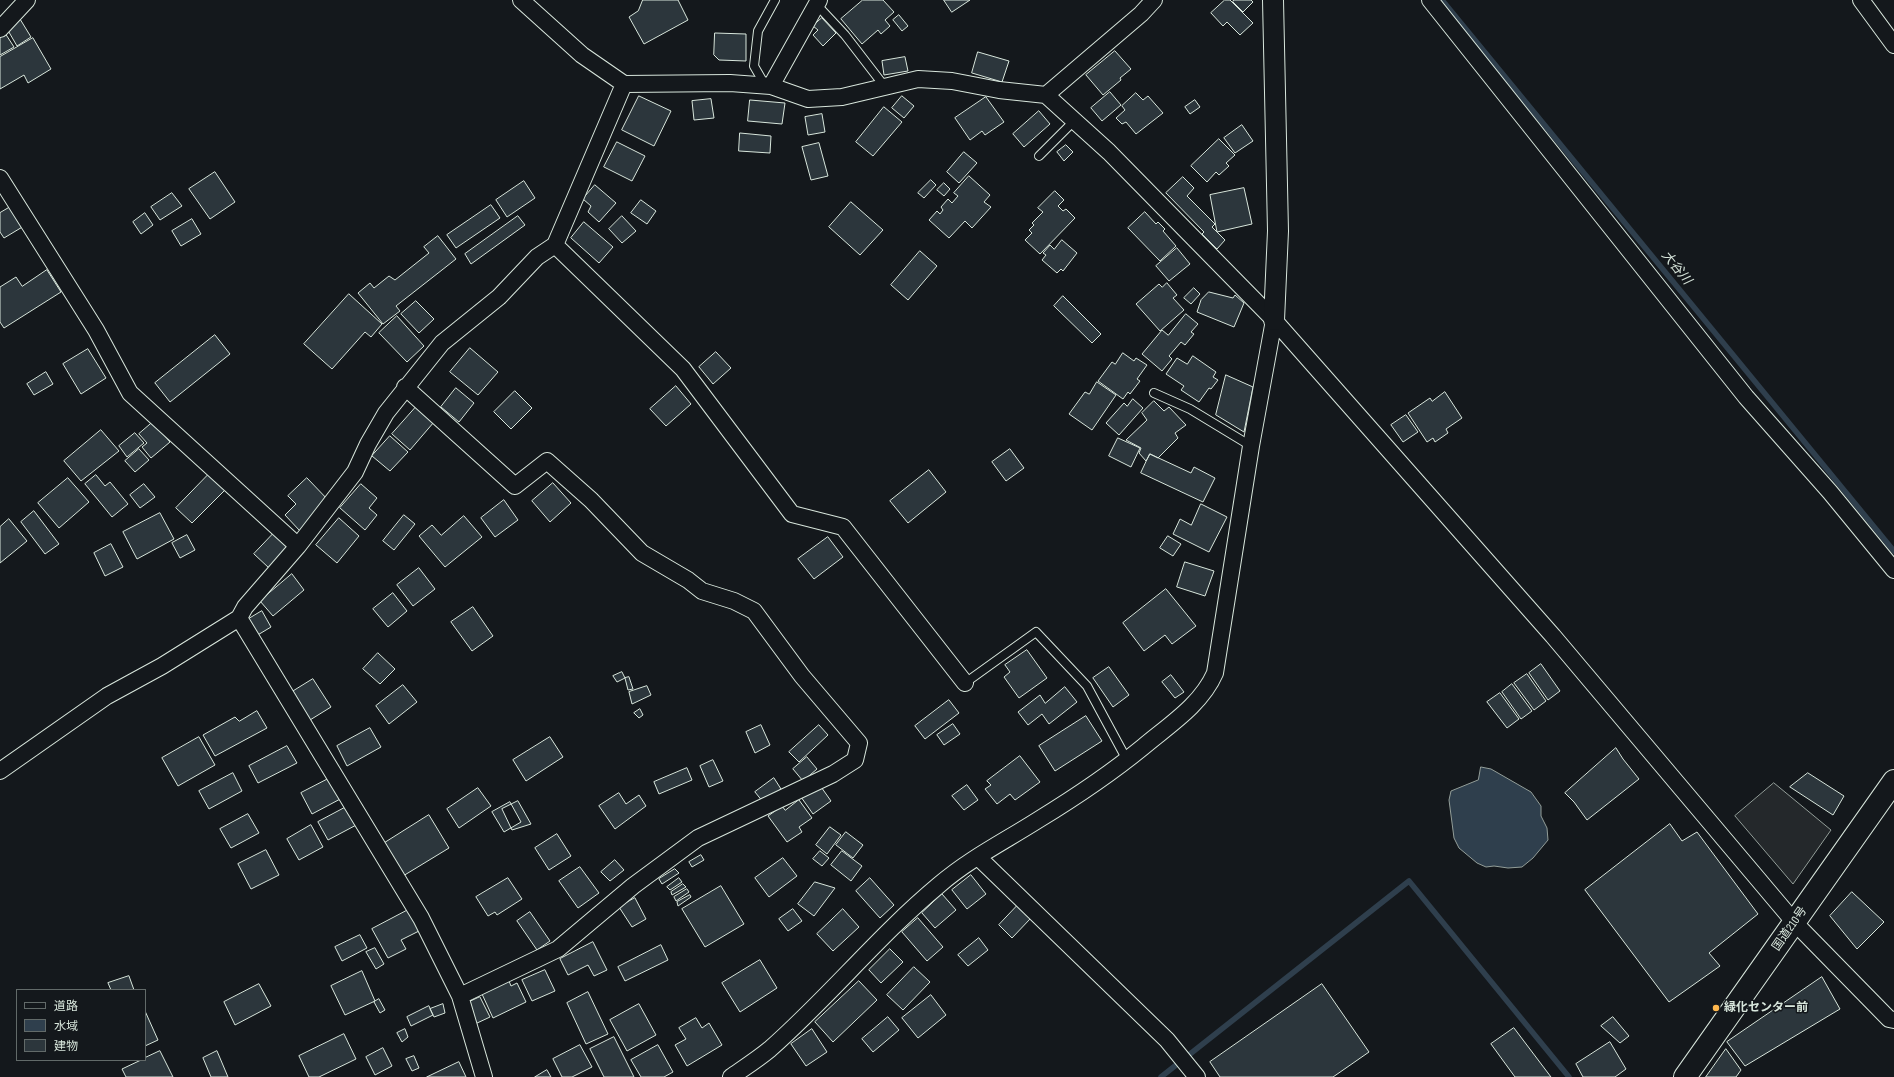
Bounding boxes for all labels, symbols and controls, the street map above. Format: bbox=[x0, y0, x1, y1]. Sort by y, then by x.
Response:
water label: 大谷川 bbox=[1658, 248, 1694, 288]
street label: 国道210号 bbox=[1770, 904, 1810, 954]
legend bbox=[16, 989, 146, 1061]
text: 道路 bbox=[54, 999, 78, 1014]
place label: 緑化センター前 bbox=[1724, 1001, 1808, 1015]
marker: 緑化センター前 bbox=[1711, 1003, 1721, 1013]
text: 水域 bbox=[54, 1019, 78, 1034]
text: 建物 bbox=[54, 1039, 78, 1054]

